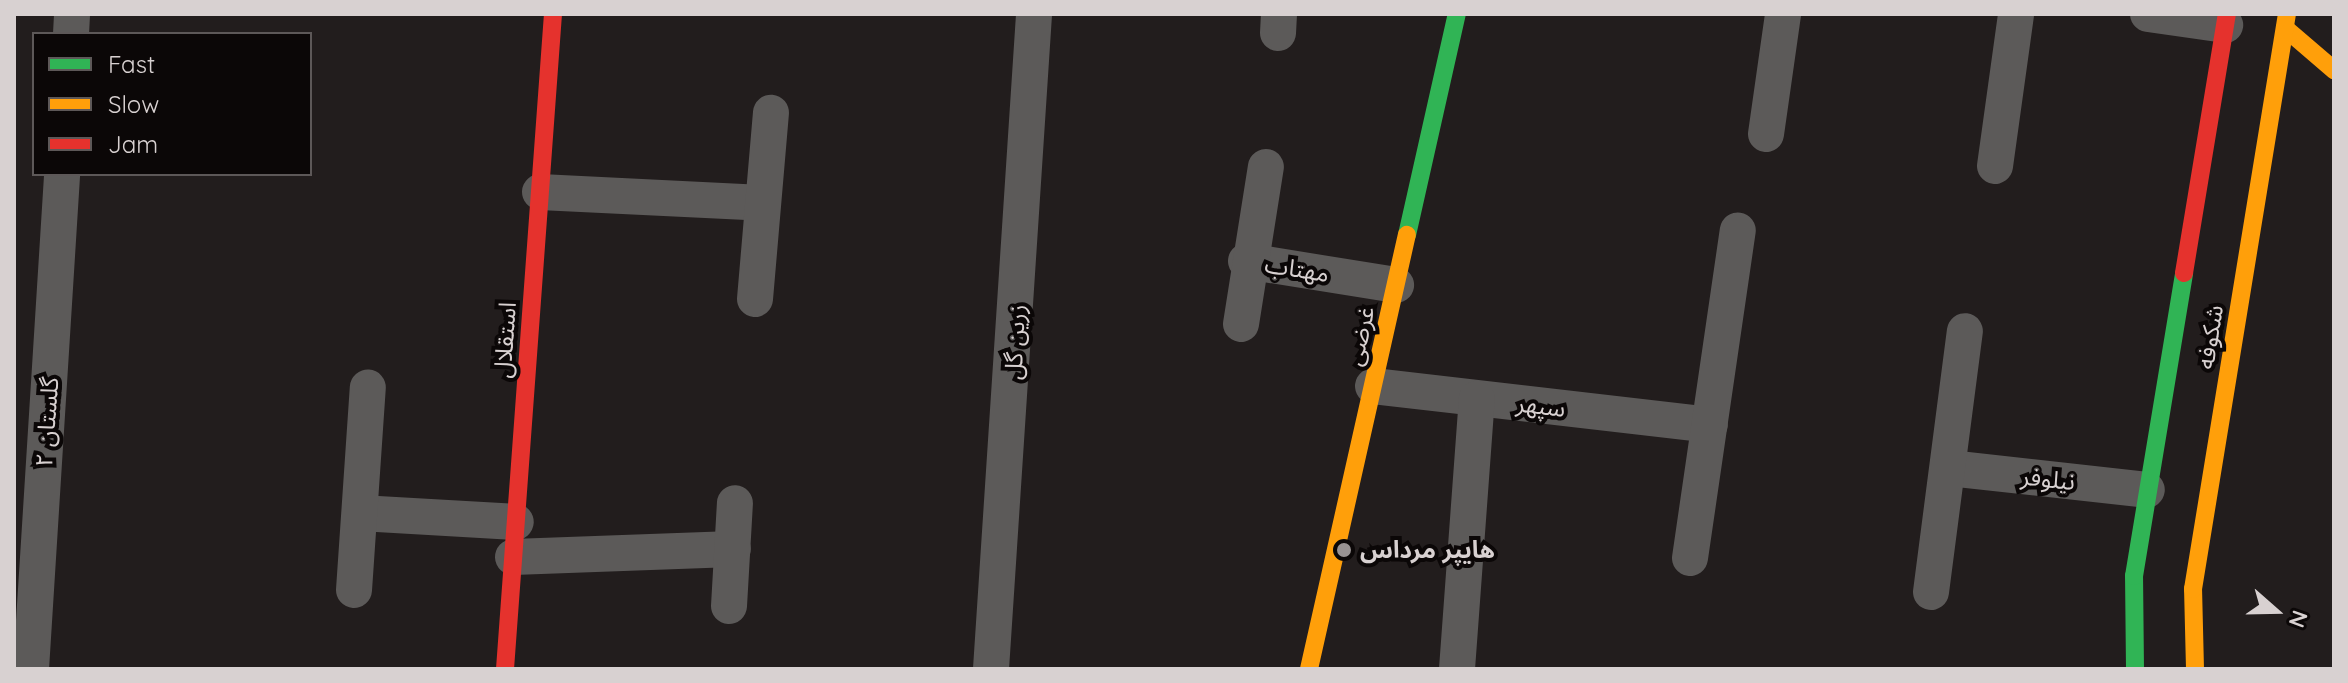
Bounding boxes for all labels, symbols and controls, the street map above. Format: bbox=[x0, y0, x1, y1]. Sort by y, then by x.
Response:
legend bbox=[32, 32, 312, 176]
text: Fast bbox=[108, 49, 155, 79]
text: Slow bbox=[108, 89, 159, 119]
text: Jam bbox=[108, 129, 158, 159]
street label: مهتاب bbox=[1263, 250, 1331, 288]
street label: استقلال bbox=[488, 301, 522, 379]
street label: غرضی bbox=[1339, 303, 1381, 369]
street label: شکوفه bbox=[2191, 303, 2229, 371]
street label: زرین گل bbox=[999, 304, 1031, 380]
street label: گلستان ۲ bbox=[29, 376, 65, 468]
street label: سپهر bbox=[1515, 389, 1567, 423]
street label: نیلوفر bbox=[2020, 462, 2076, 496]
place label: هایپر مرداس bbox=[1360, 536, 1495, 564]
marker: هایپر مرداس bbox=[1335, 541, 1353, 559]
north arrow bbox=[2236, 571, 2316, 651]
text: N bbox=[2283, 607, 2314, 632]

